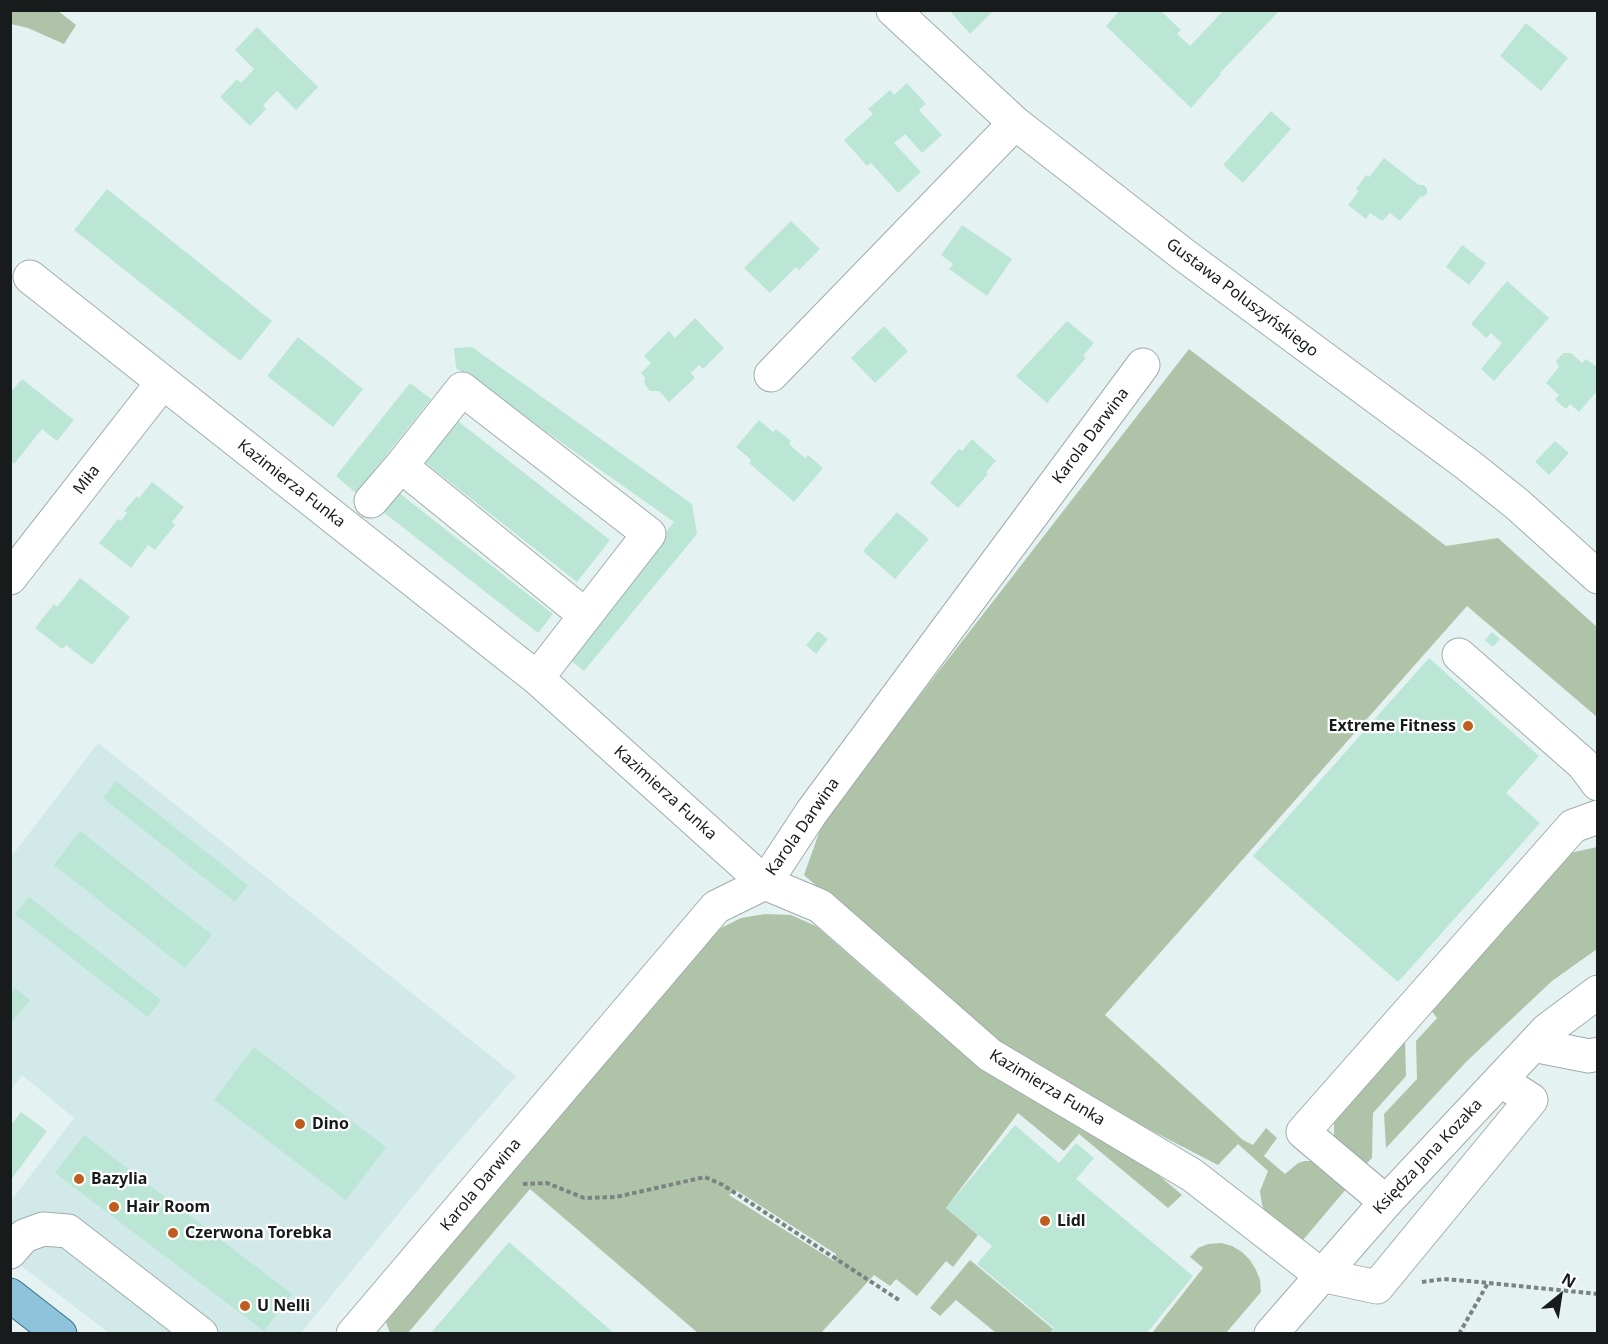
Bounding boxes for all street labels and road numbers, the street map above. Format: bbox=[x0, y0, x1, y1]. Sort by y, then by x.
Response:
street label: Gustawa Poluszyńskiego bbox=[1162, 235, 1322, 361]
street label: Karola Darwina bbox=[1049, 384, 1133, 488]
street label: Kazimierza Funka bbox=[233, 436, 349, 532]
street label: Miła bbox=[70, 462, 104, 498]
street label: Kazimierza Funka bbox=[610, 742, 720, 844]
street label: Karola Darwina bbox=[762, 774, 844, 880]
street label: Kazimierza Funka bbox=[986, 1046, 1108, 1130]
street label: Księdza Jana Kozaka bbox=[1369, 1095, 1487, 1219]
street label: Karola Darwina bbox=[437, 1135, 525, 1235]

